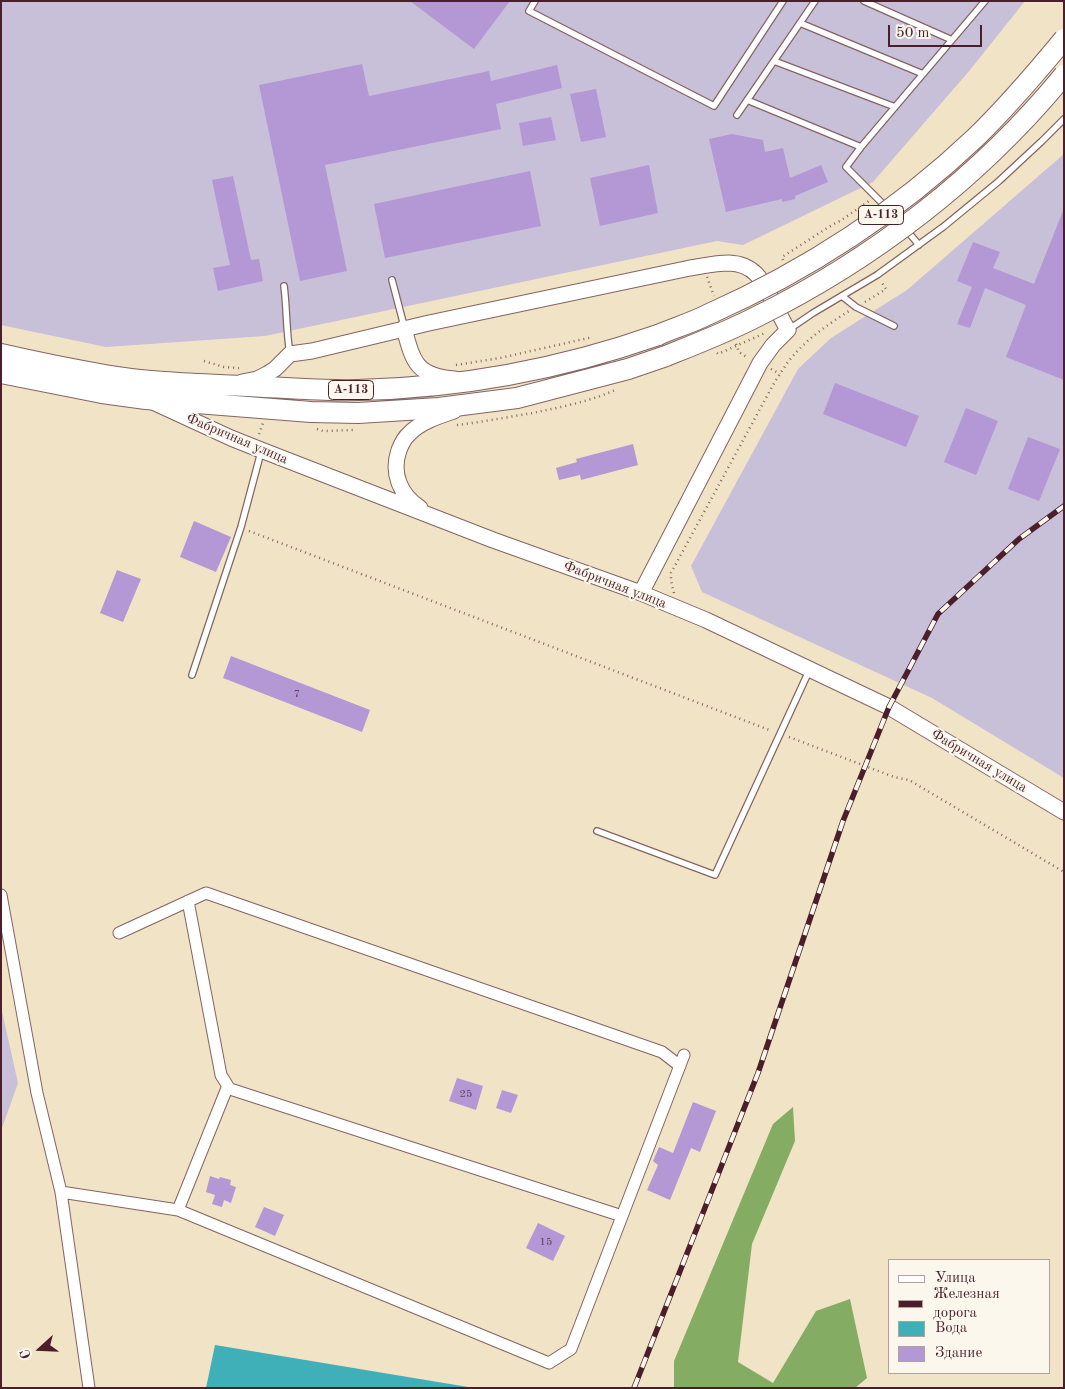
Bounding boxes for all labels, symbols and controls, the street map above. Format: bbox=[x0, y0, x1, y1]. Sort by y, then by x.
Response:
scale bar bbox=[890, 15, 984, 47]
text: 50 m bbox=[896, 26, 930, 41]
road number: А-113 bbox=[858, 206, 904, 224]
road number: А-113 bbox=[328, 380, 374, 400]
street label: Фабричная улица bbox=[184, 410, 290, 468]
street label: Фабричная улица bbox=[561, 558, 669, 612]
house number: 7 bbox=[294, 687, 300, 701]
street label: Фабричная улица bbox=[928, 726, 1030, 796]
house number: 25 bbox=[460, 1087, 472, 1101]
house number: 15 bbox=[540, 1235, 552, 1249]
legend bbox=[888, 1259, 1050, 1374]
text: Улица bbox=[935, 1271, 976, 1286]
text: Железная дорога bbox=[933, 1287, 1000, 1321]
text: Вода bbox=[935, 1321, 967, 1336]
north arrow bbox=[15, 1324, 65, 1374]
text: Здание bbox=[935, 1346, 982, 1361]
text: С bbox=[18, 1347, 34, 1361]

